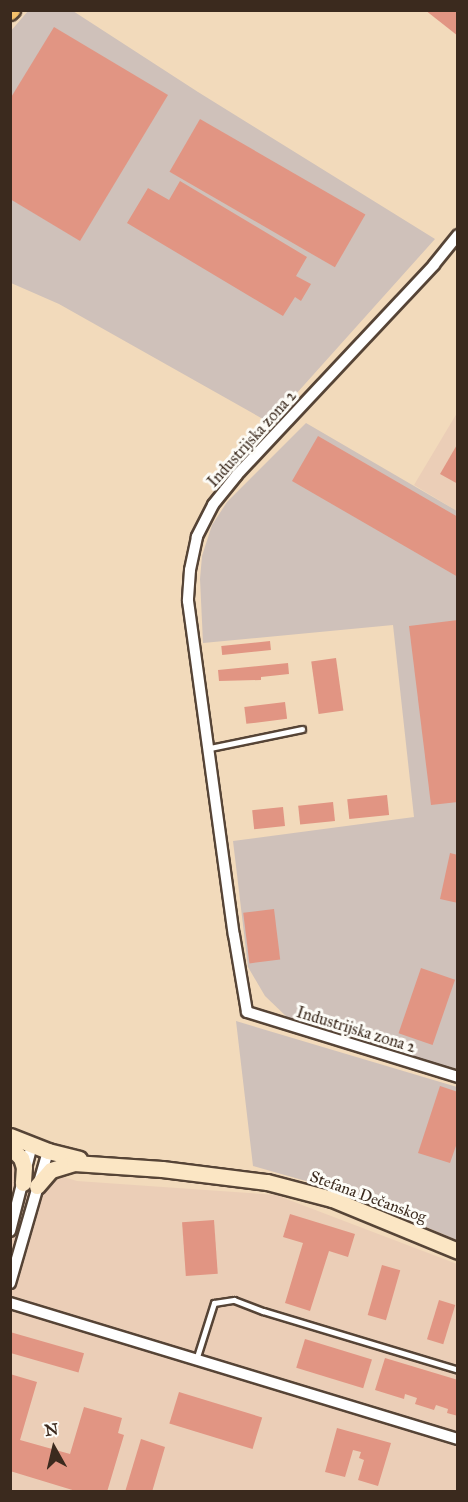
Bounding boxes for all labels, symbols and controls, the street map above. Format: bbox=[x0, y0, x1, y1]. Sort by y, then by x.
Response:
street label: Industrijska zona 2 bbox=[204, 387, 300, 491]
street label: Industrijska zona 2 bbox=[294, 1003, 418, 1057]
street label: Stefana Dečanskog bbox=[307, 1167, 429, 1227]
north arrow bbox=[24, 1418, 84, 1478]
text: N bbox=[43, 1419, 59, 1440]

